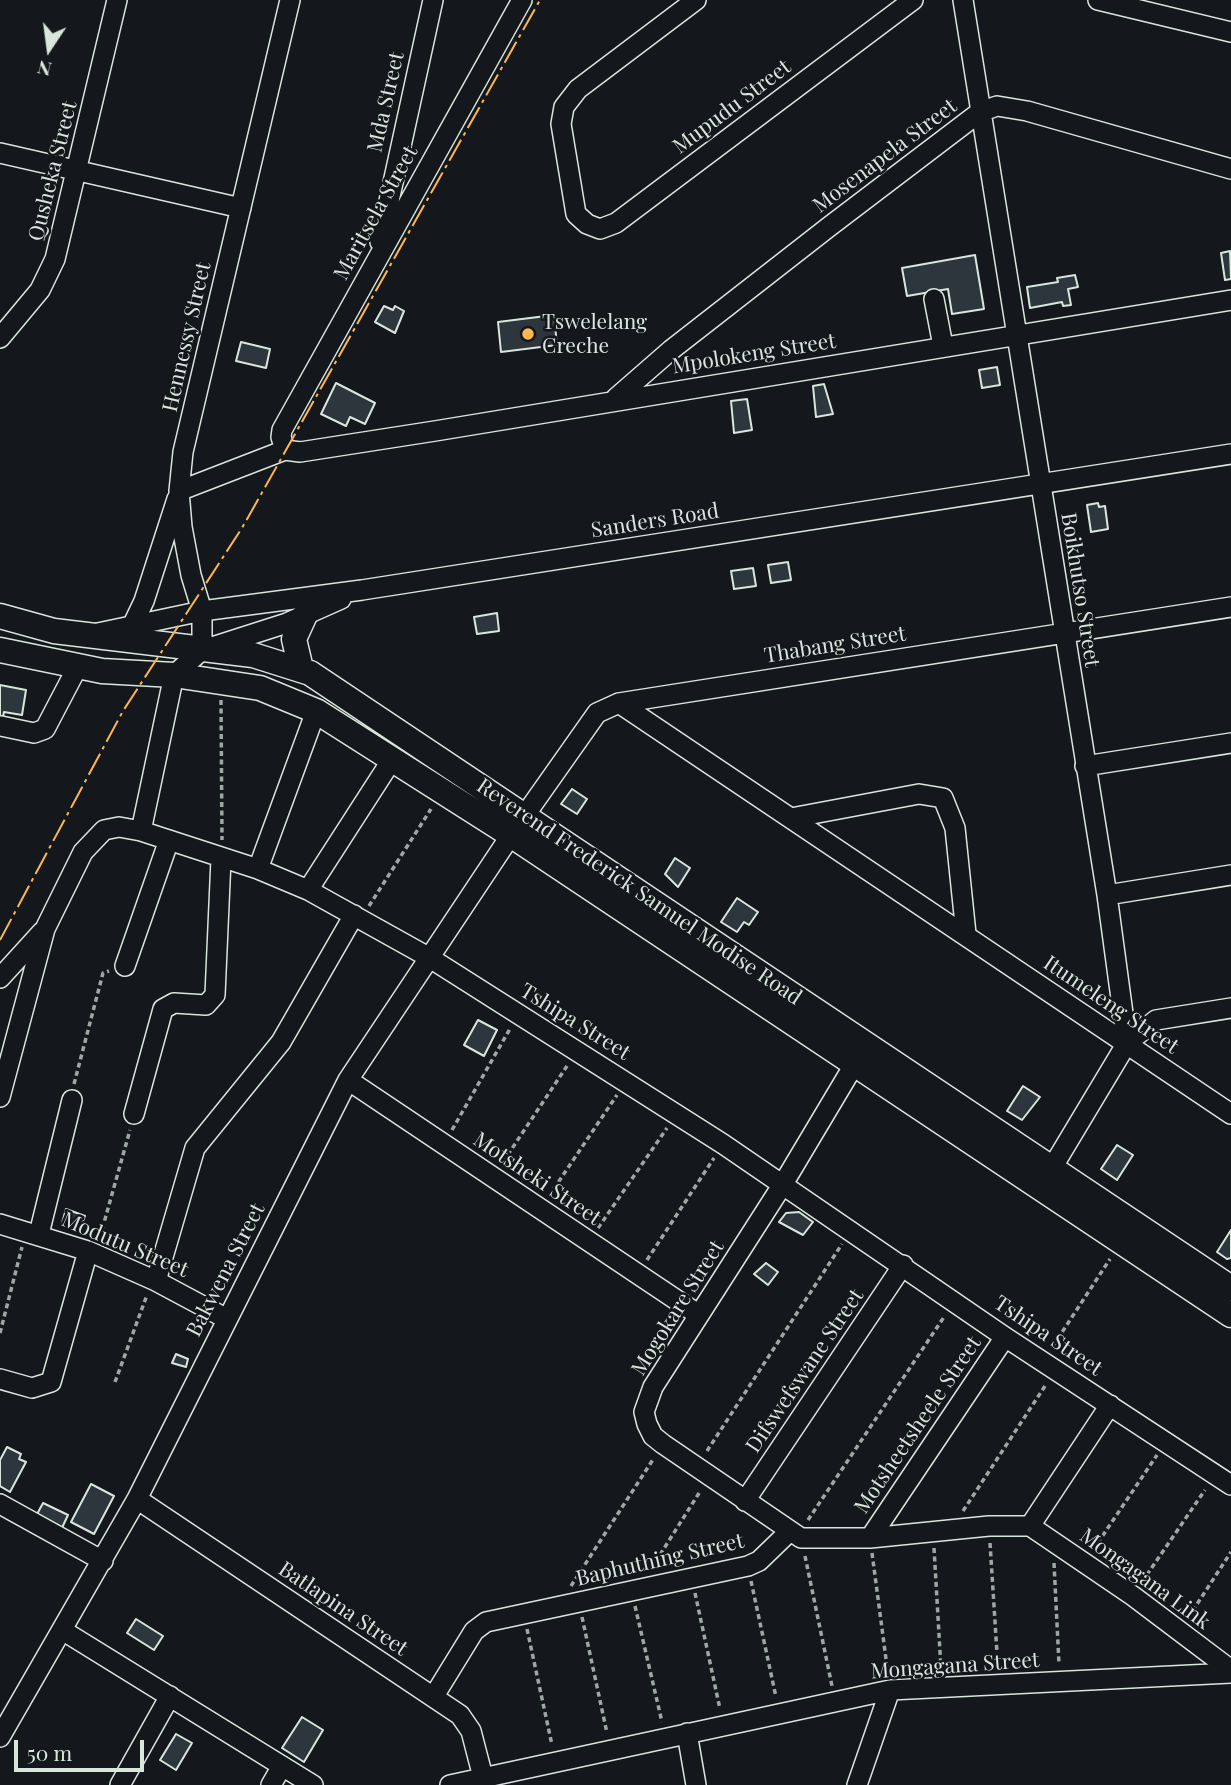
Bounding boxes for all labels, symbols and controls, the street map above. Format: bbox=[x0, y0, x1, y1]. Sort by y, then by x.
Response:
north arrow bbox=[14, 14, 84, 84]
street label: Mda Street bbox=[362, 49, 410, 155]
text: N bbox=[35, 55, 54, 84]
street label: Mupudu Street bbox=[668, 55, 796, 159]
street label: Mosenapela Street bbox=[808, 94, 962, 218]
street label: Qusheka Street bbox=[23, 98, 83, 244]
street label: Maritsela Street bbox=[329, 141, 423, 285]
street label: Hennessy Street bbox=[158, 260, 216, 414]
place label: Tswelelang Creche bbox=[542, 309, 647, 359]
marker: Tswelelang Creche bbox=[520, 326, 536, 342]
street label: Mpolokeng Street bbox=[670, 329, 838, 379]
street label: Sanders Road bbox=[589, 498, 721, 544]
street label: Boikhutso Street bbox=[1055, 511, 1105, 669]
street label: Thabang Street bbox=[762, 621, 908, 669]
street label: Reverend Frederick Samuel Modise Road bbox=[472, 773, 806, 1011]
street label: Itumeleng Street bbox=[1039, 951, 1183, 1059]
street label: Tshipa Street bbox=[515, 978, 635, 1066]
street label: Motsheki Street bbox=[468, 1127, 606, 1231]
street label: Bakwena Street bbox=[182, 1199, 270, 1341]
street label: Modutu Street bbox=[58, 1207, 192, 1283]
street label: Mogokare Street bbox=[626, 1236, 730, 1380]
street label: Difswefswane Street bbox=[741, 1284, 869, 1458]
street label: Tshipa Street bbox=[989, 1291, 1107, 1381]
street label: Motsheetsheele Street bbox=[849, 1332, 987, 1518]
street label: Mongagana Link bbox=[1075, 1523, 1215, 1635]
street label: Baphuthing Street bbox=[574, 1528, 746, 1592]
street label: Batlapina Street bbox=[274, 1557, 412, 1661]
street label: Mongagana Street bbox=[870, 1648, 1040, 1684]
scale bar bbox=[18, 1726, 147, 1770]
text: 50 m bbox=[27, 1738, 72, 1766]

